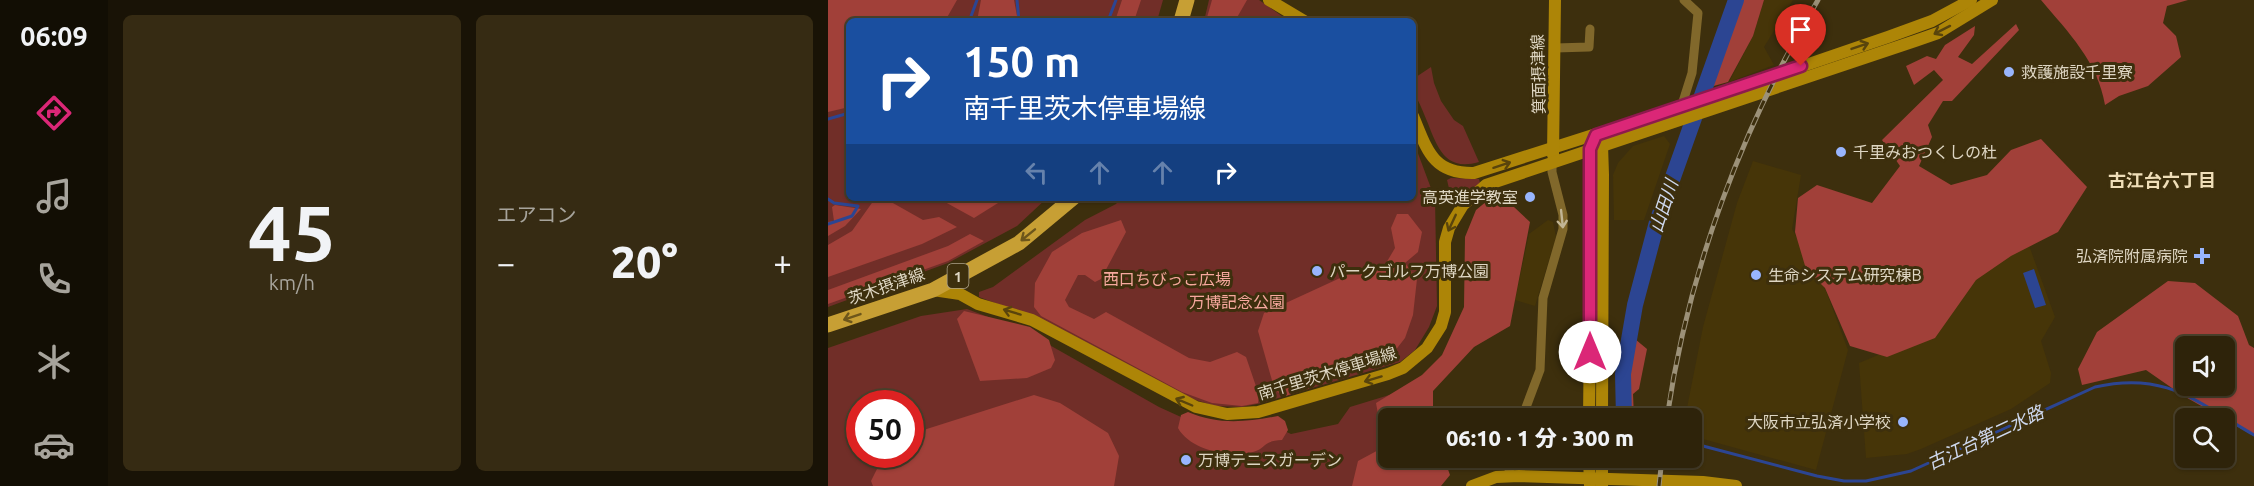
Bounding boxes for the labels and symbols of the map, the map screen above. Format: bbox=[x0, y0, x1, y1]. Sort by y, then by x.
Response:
pin bbox=[1775, 4, 1826, 66]
one-way arrow bbox=[1934, 25, 1952, 36]
street label: 箕面摂津線 bbox=[1528, 34, 1548, 114]
one-way arrow bbox=[1850, 40, 1869, 51]
place label: 救護施設千里寮 bbox=[2021, 63, 2133, 81]
marker: 救護施設千里寮 bbox=[2002, 65, 2016, 79]
place label: 千里みおつくしの杜 bbox=[1853, 143, 1997, 161]
marker: 千里みおつくしの杜 bbox=[1834, 145, 1848, 159]
one-way arrow bbox=[1492, 159, 1511, 170]
district label: 古江台六丁目 bbox=[2108, 170, 2216, 190]
water label: 山田川 bbox=[1645, 175, 1681, 235]
place label: 高英進学教室 bbox=[1422, 188, 1518, 206]
marker: 高英進学教室 bbox=[1523, 190, 1537, 204]
one-way arrow bbox=[1557, 209, 1568, 229]
one-way arrow bbox=[1446, 213, 1458, 231]
one-way arrow bbox=[1021, 228, 1036, 242]
place label: 弘済院附属病院 bbox=[2076, 247, 2188, 265]
marker: 弘済院附属病院 bbox=[2193, 247, 2211, 265]
place label: パークゴルフ万博公園 bbox=[1329, 262, 1489, 280]
street label: 茨木摂津線 bbox=[845, 264, 927, 308]
road number: 1 bbox=[948, 264, 968, 288]
marker: パークゴルフ万博公園 bbox=[1310, 264, 1324, 278]
place label: 生命システム研究棟B bbox=[1768, 266, 1922, 284]
marker: 生命システム研究棟B bbox=[1749, 268, 1763, 282]
park label: 西口ちびっこ広場 bbox=[1103, 270, 1231, 288]
park label: 万博記念公園 bbox=[1189, 293, 1285, 311]
one-way arrow bbox=[1003, 306, 1022, 317]
one-way arrow bbox=[843, 313, 862, 324]
position arrow bbox=[1558, 320, 1622, 384]
street label: 南千里茨木停車場線 bbox=[1256, 343, 1398, 403]
one-way arrow bbox=[1364, 374, 1383, 385]
speed limit sign: 50 bbox=[846, 390, 924, 468]
one-way arrow bbox=[1176, 396, 1194, 407]
water label: 古江台第二水路 bbox=[1924, 400, 2048, 473]
place label: 大阪市立弘済小学校 bbox=[1747, 413, 1891, 431]
marker: 大阪市立弘済小学校 bbox=[1896, 415, 1910, 429]
place label: 万博テニスガーデン bbox=[1198, 451, 1342, 469]
marker: 万博テニスガーデン bbox=[1179, 453, 1193, 467]

